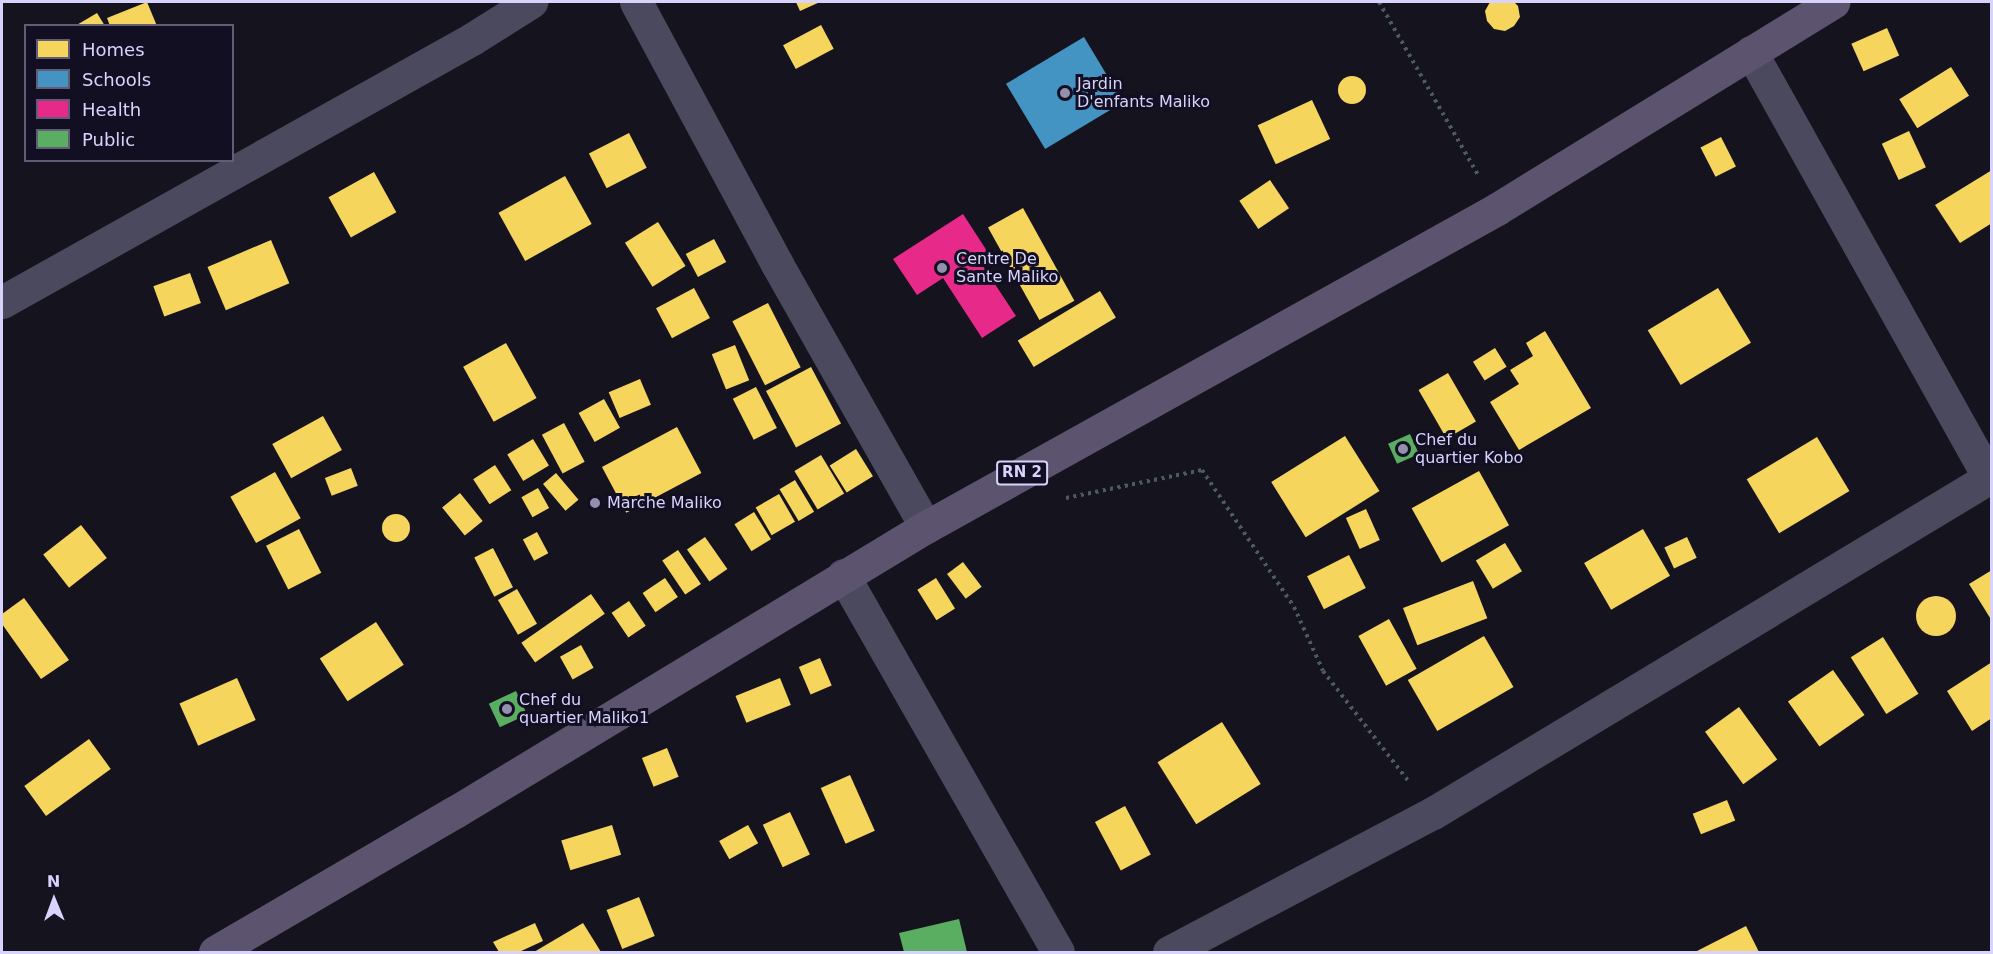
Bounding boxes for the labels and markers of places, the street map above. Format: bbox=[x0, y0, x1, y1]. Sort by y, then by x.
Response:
place label: Jardin D'enfants Maliko bbox=[1077, 74, 1210, 112]
marker: Jardin D'enfants Maliko bbox=[1058, 86, 1072, 100]
place label: Centre De Sante Maliko bbox=[956, 249, 1058, 287]
marker: Centre De Sante Maliko bbox=[933, 259, 951, 277]
place label: Chef du quartier Kobo bbox=[1415, 430, 1523, 468]
marker: Chef du quartier Kobo bbox=[1396, 442, 1410, 456]
place label: Marche Maliko bbox=[607, 493, 722, 513]
marker: Marche Maliko bbox=[588, 496, 602, 510]
place label: Chef du quartier Maliko1 bbox=[519, 690, 649, 728]
marker: Chef du quartier Maliko1 bbox=[500, 702, 514, 716]

